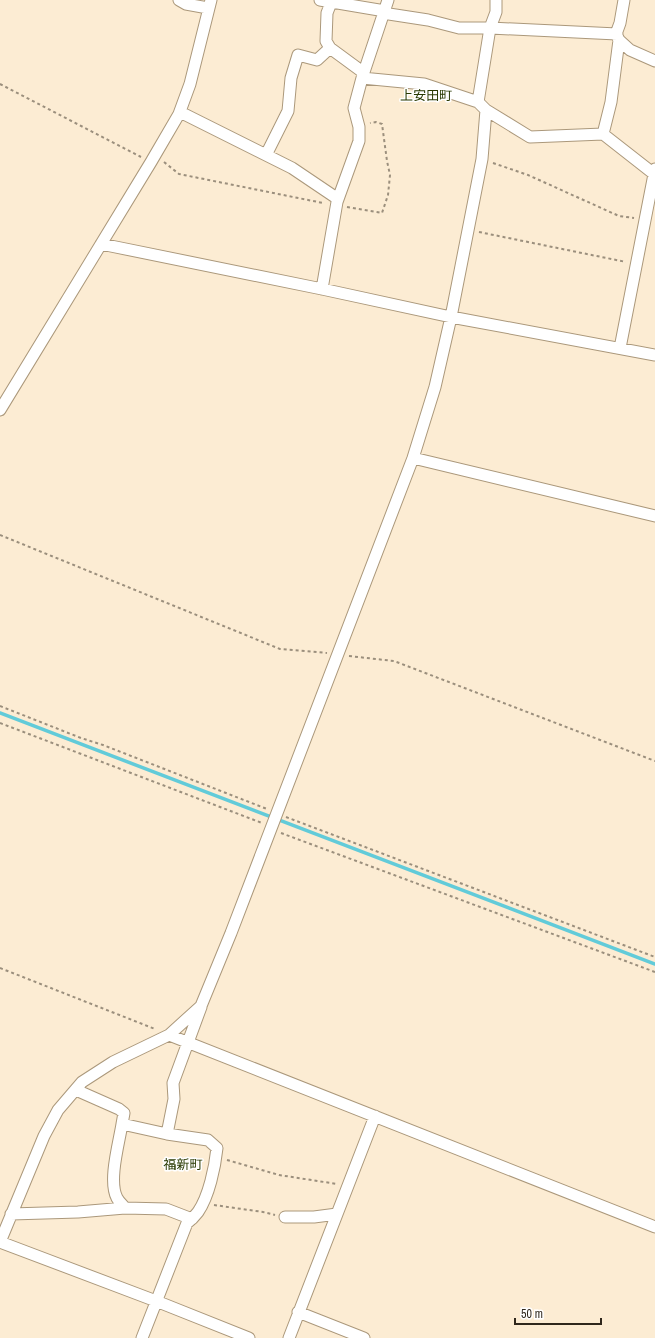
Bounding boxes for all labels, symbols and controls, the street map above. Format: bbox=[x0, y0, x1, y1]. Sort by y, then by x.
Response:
district label: 上安田町 bbox=[400, 87, 452, 104]
district label: 福新町 bbox=[163, 1156, 203, 1173]
scale bar bbox=[515, 1300, 601, 1326]
text: 50 m bbox=[521, 1306, 543, 1322]

